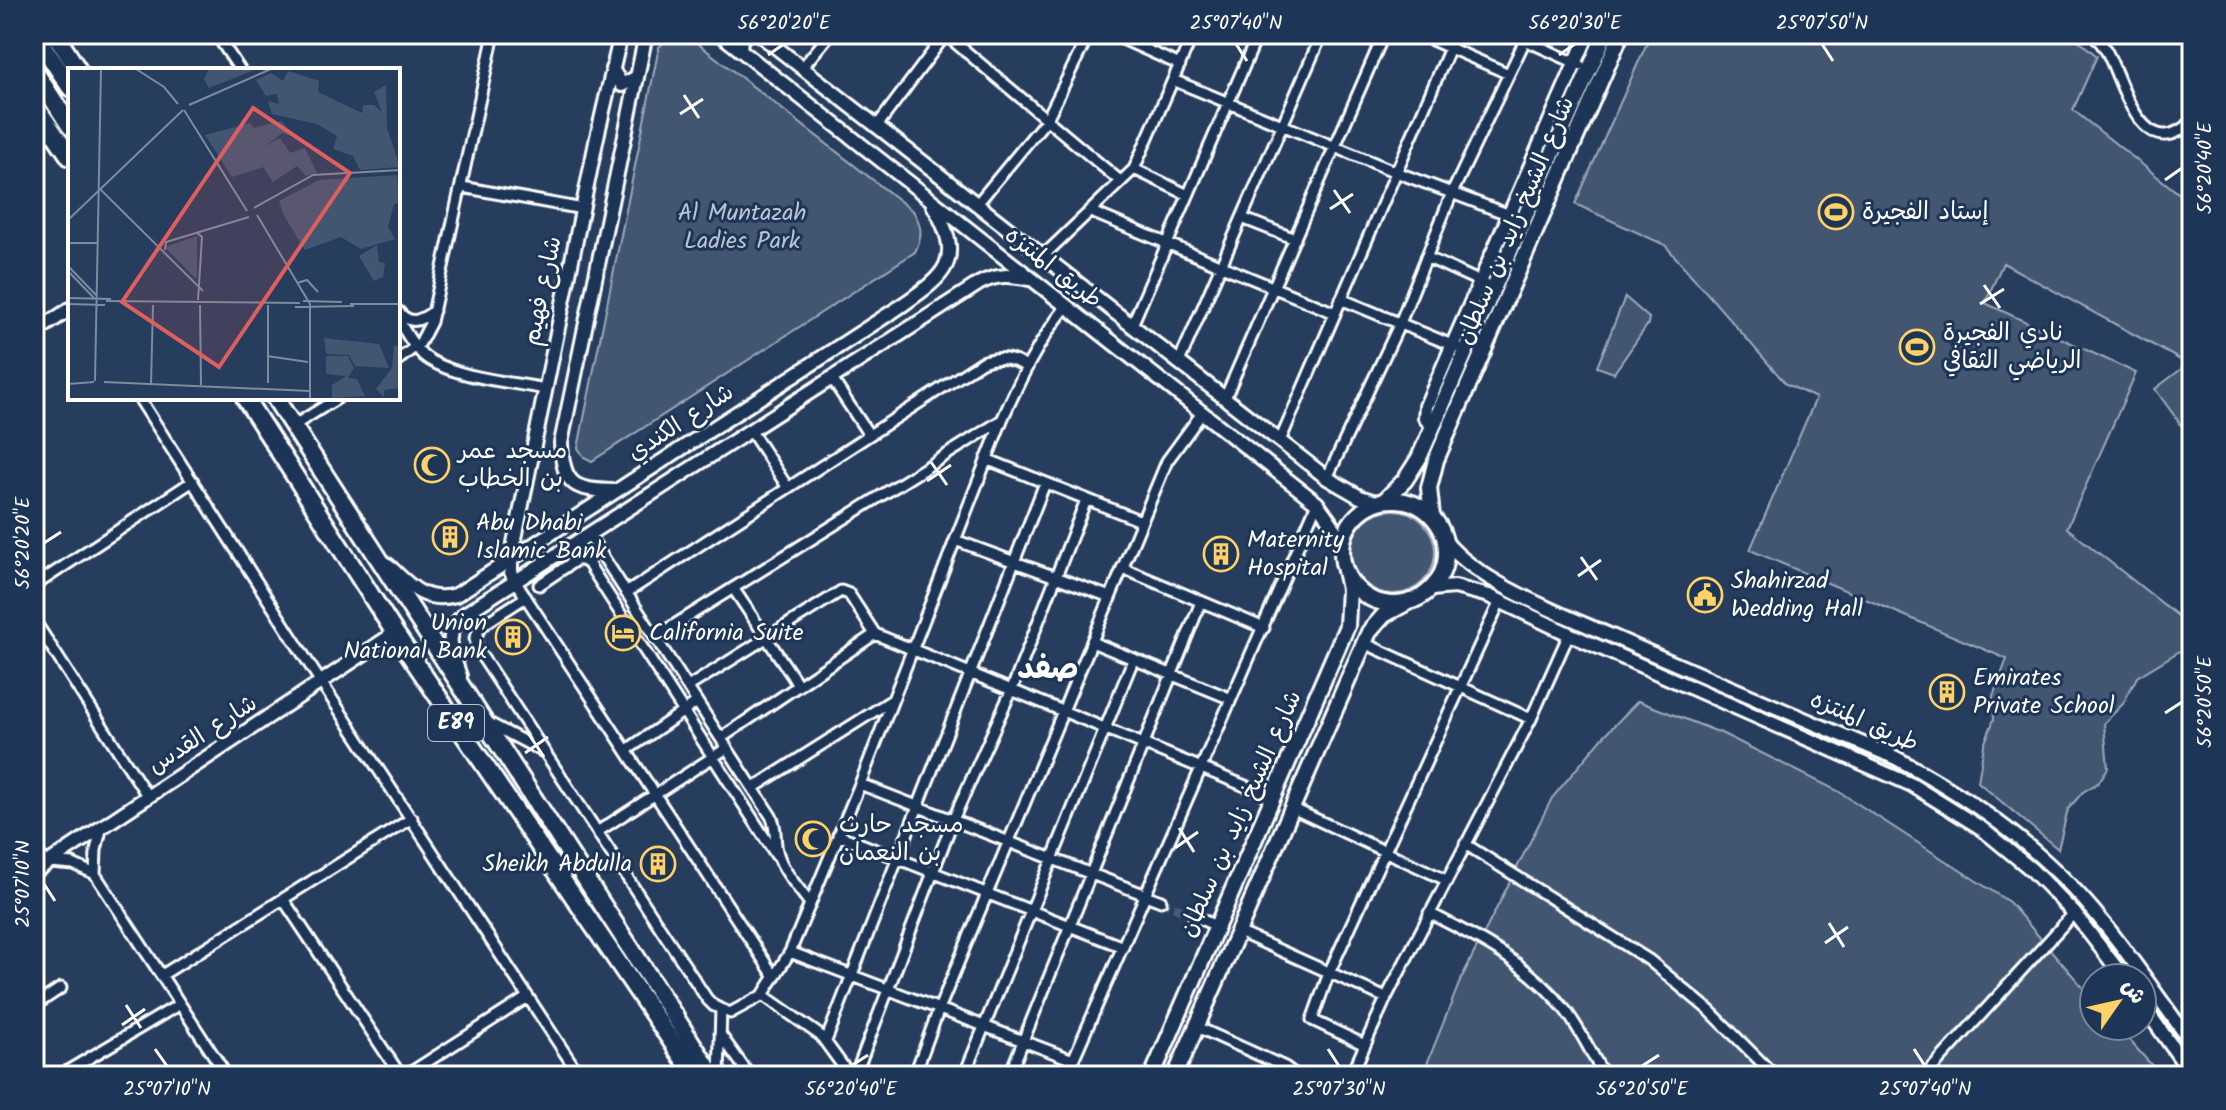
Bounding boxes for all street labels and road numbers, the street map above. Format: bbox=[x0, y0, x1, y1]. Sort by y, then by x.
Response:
street label: شارع الشيخ زايد بن سلطان bbox=[1446, 91, 1586, 351]
street label: طريق المنتزه bbox=[995, 217, 1111, 319]
street label: شارع فهيم bbox=[512, 233, 574, 349]
street label: شارع الكندي bbox=[620, 374, 742, 472]
street label: طريق المنتزه bbox=[1803, 681, 1925, 763]
street label: شارع الشيخ زايد بن سلطان bbox=[1169, 684, 1313, 944]
street label: شارع القدس bbox=[140, 685, 266, 785]
road number: E89 bbox=[428, 705, 484, 741]

